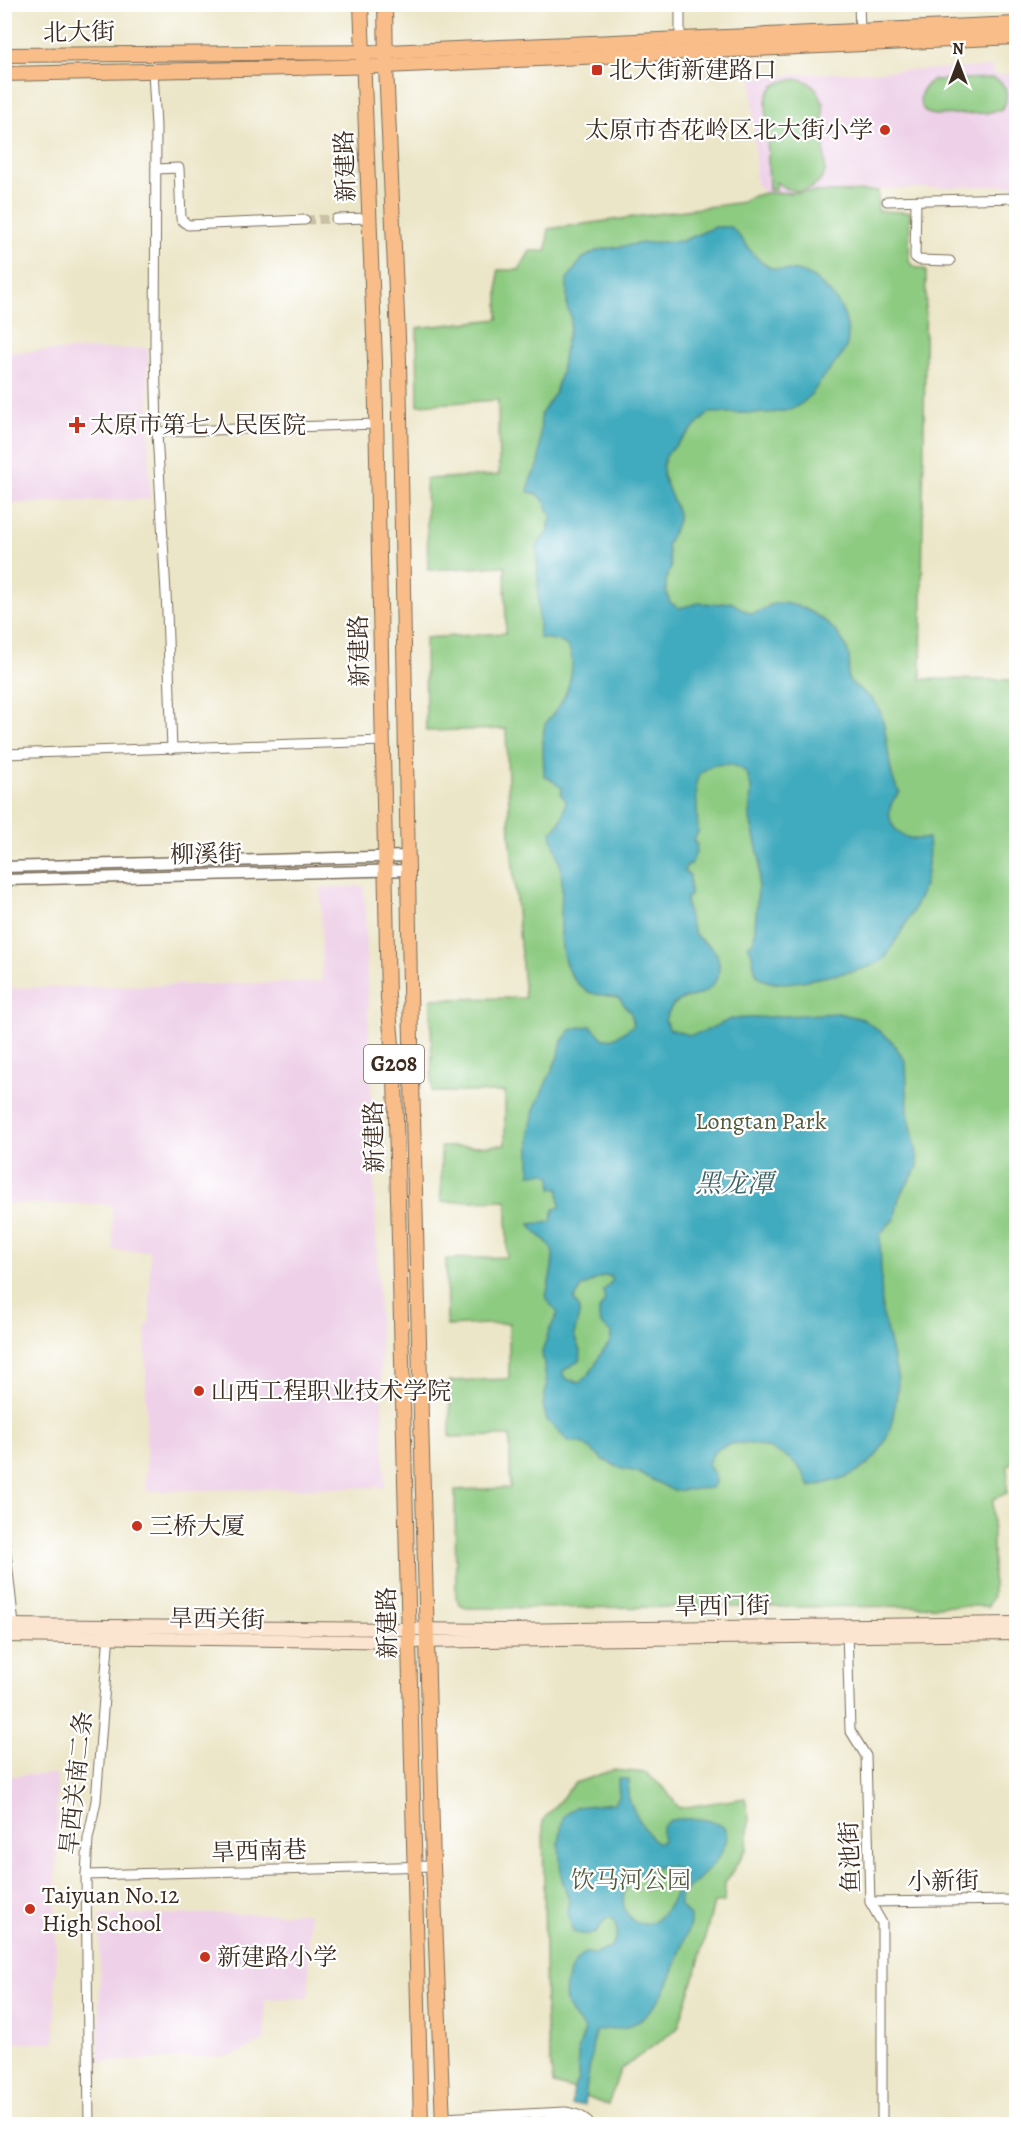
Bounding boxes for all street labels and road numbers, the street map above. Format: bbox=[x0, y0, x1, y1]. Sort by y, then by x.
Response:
street label: 北大街 bbox=[43, 15, 115, 49]
street label: 新建路 bbox=[328, 129, 362, 203]
street label: 新建路 bbox=[342, 615, 376, 687]
street label: 柳溪街 bbox=[170, 837, 242, 871]
road number: G208 bbox=[364, 1045, 424, 1083]
street label: 新建路 bbox=[357, 1101, 391, 1173]
street label: 新建路 bbox=[370, 1587, 404, 1659]
street label: 旱西门街 bbox=[674, 1589, 770, 1623]
street label: 旱西关街 bbox=[169, 1602, 265, 1636]
street label: 旱西关南二条 bbox=[53, 1710, 99, 1856]
street label: 鱼池街 bbox=[833, 1820, 867, 1894]
street label: 旱西南巷 bbox=[210, 1833, 308, 1869]
street label: 小新街 bbox=[907, 1864, 979, 1898]

